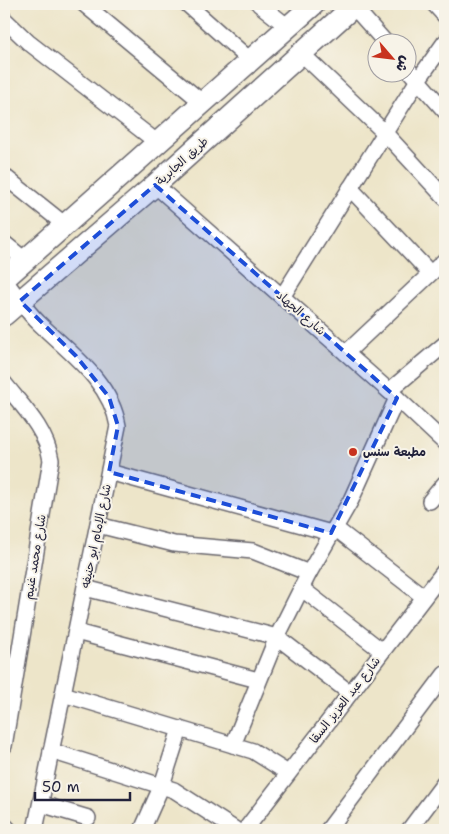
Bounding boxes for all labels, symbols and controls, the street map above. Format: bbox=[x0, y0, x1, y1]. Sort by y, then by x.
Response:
north arrow bbox=[366, 32, 416, 82]
text: ش bbox=[392, 53, 415, 75]
street label: طريق الجابرية bbox=[152, 133, 212, 189]
street label: شارع الجهاد bbox=[272, 287, 329, 340]
place label: مطبعة سنس bbox=[363, 444, 426, 460]
marker: مطبعة سنس bbox=[347, 446, 359, 458]
street label: شارع الإمام ابو حنيفه bbox=[77, 482, 116, 590]
street label: شارع محمد غنيم bbox=[20, 513, 51, 601]
street label: شارع عبد العزيز السقا bbox=[306, 653, 385, 747]
scale bar bbox=[35, 769, 130, 801]
text: 50 m bbox=[42, 777, 80, 797]

